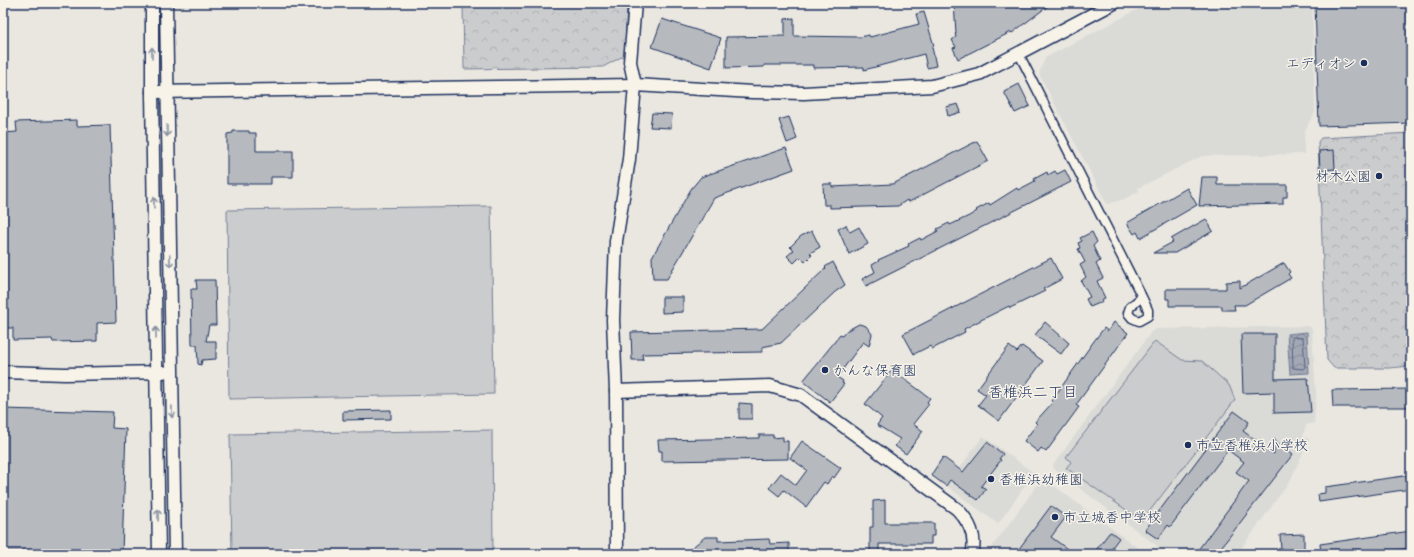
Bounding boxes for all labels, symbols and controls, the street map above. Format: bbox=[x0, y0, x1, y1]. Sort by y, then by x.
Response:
one-way arrow bbox=[148, 47, 156, 60]
place label: エディオン bbox=[1285, 55, 1356, 72]
marker: エディオン bbox=[1359, 58, 1369, 68]
one-way arrow bbox=[163, 124, 171, 137]
place label: 材木公園 bbox=[1315, 168, 1371, 185]
marker: 材木公園 bbox=[1374, 171, 1384, 181]
one-way arrow bbox=[150, 197, 158, 210]
one-way arrow bbox=[166, 254, 174, 267]
one-way arrow bbox=[152, 327, 160, 340]
place label: かんな保育園 bbox=[833, 362, 917, 379]
marker: かんな保育園 bbox=[820, 365, 830, 375]
district label: 香椎浜二丁目 bbox=[988, 383, 1078, 402]
one-way arrow bbox=[168, 405, 176, 418]
place label: 市立香椎浜小学校 bbox=[1196, 437, 1308, 454]
marker: 市立香椎浜小学校 bbox=[1183, 440, 1193, 450]
place label: 香椎浜幼稚園 bbox=[999, 471, 1083, 488]
marker: 香椎浜幼稚園 bbox=[986, 474, 996, 484]
one-way arrow bbox=[154, 509, 162, 522]
place label: 市立城香中学校 bbox=[1063, 509, 1161, 526]
marker: 市立城香中学校 bbox=[1050, 512, 1060, 522]

